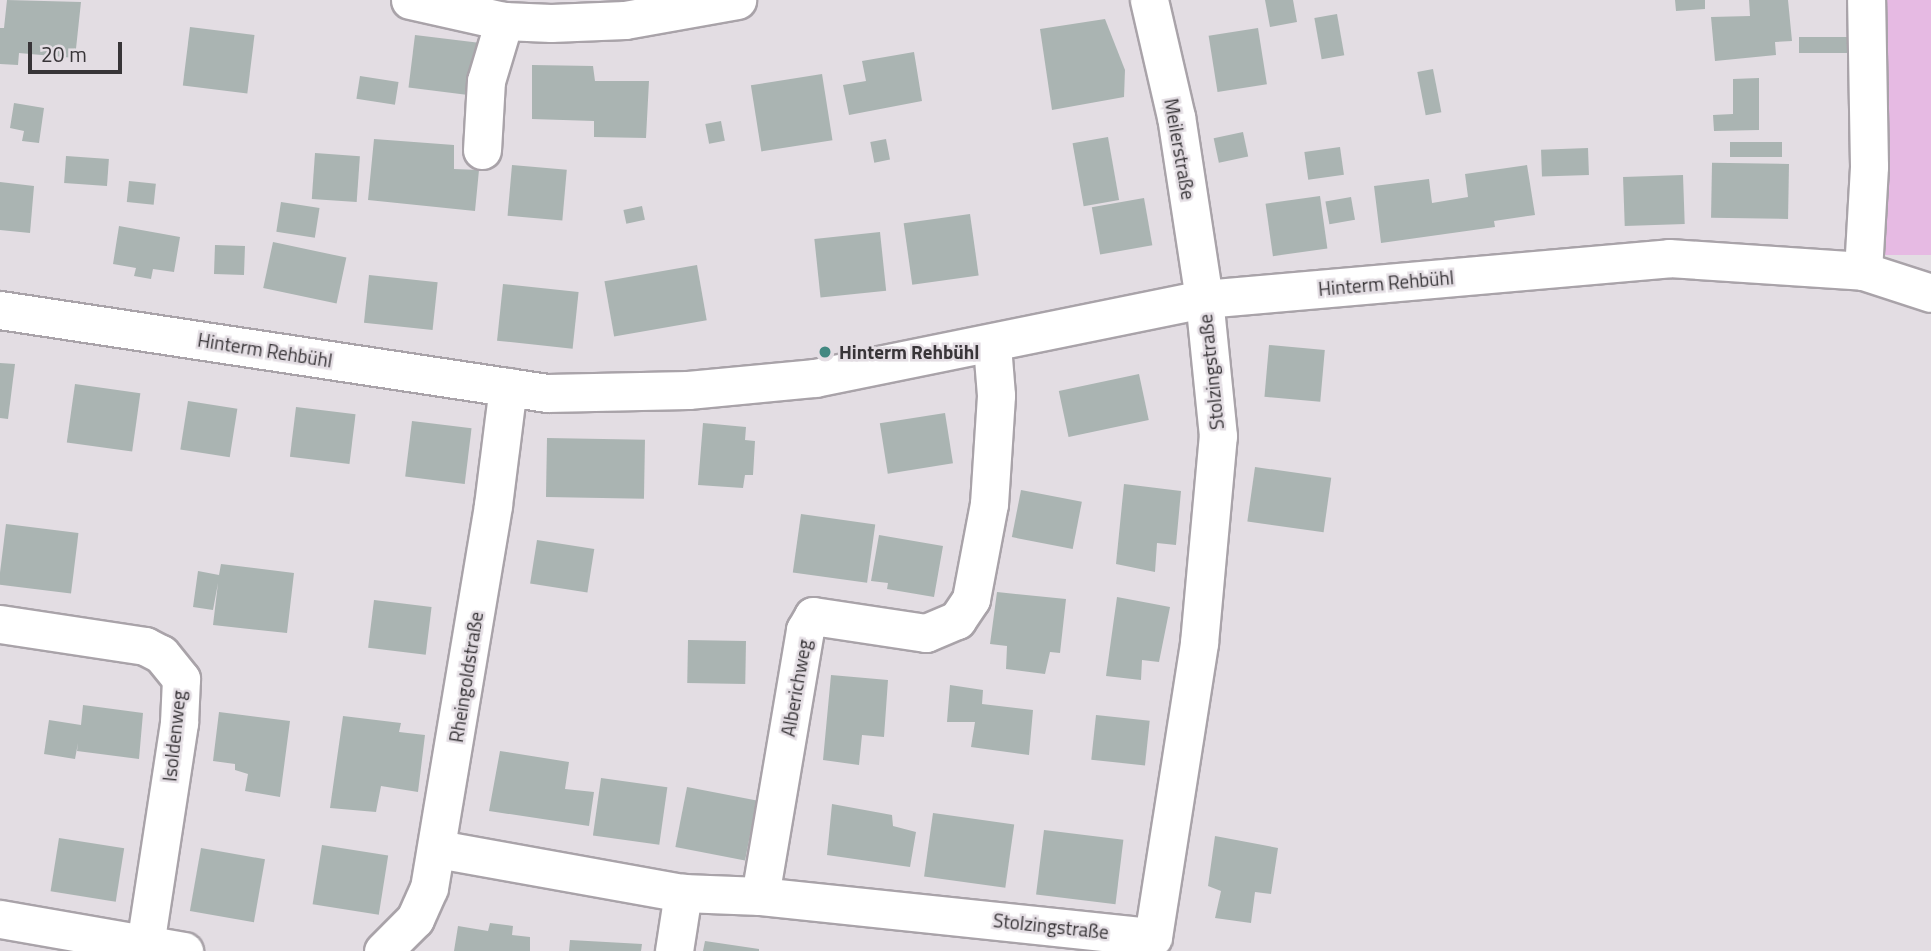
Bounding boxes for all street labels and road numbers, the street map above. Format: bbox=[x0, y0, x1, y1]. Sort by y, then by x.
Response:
street label: Meilerstraße bbox=[1160, 97, 1200, 201]
street label: Hinterm Rehbühl bbox=[1317, 266, 1455, 300]
street label: Stolzingstraße bbox=[1194, 313, 1228, 431]
street label: Hinterm Rehbühl bbox=[196, 328, 334, 372]
street label: Rheingoldstraße bbox=[444, 610, 488, 744]
street label: Alberichweg bbox=[776, 638, 816, 738]
street label: Isoldenweg bbox=[158, 689, 190, 783]
street label: Stolzingstraße bbox=[992, 909, 1110, 943]

